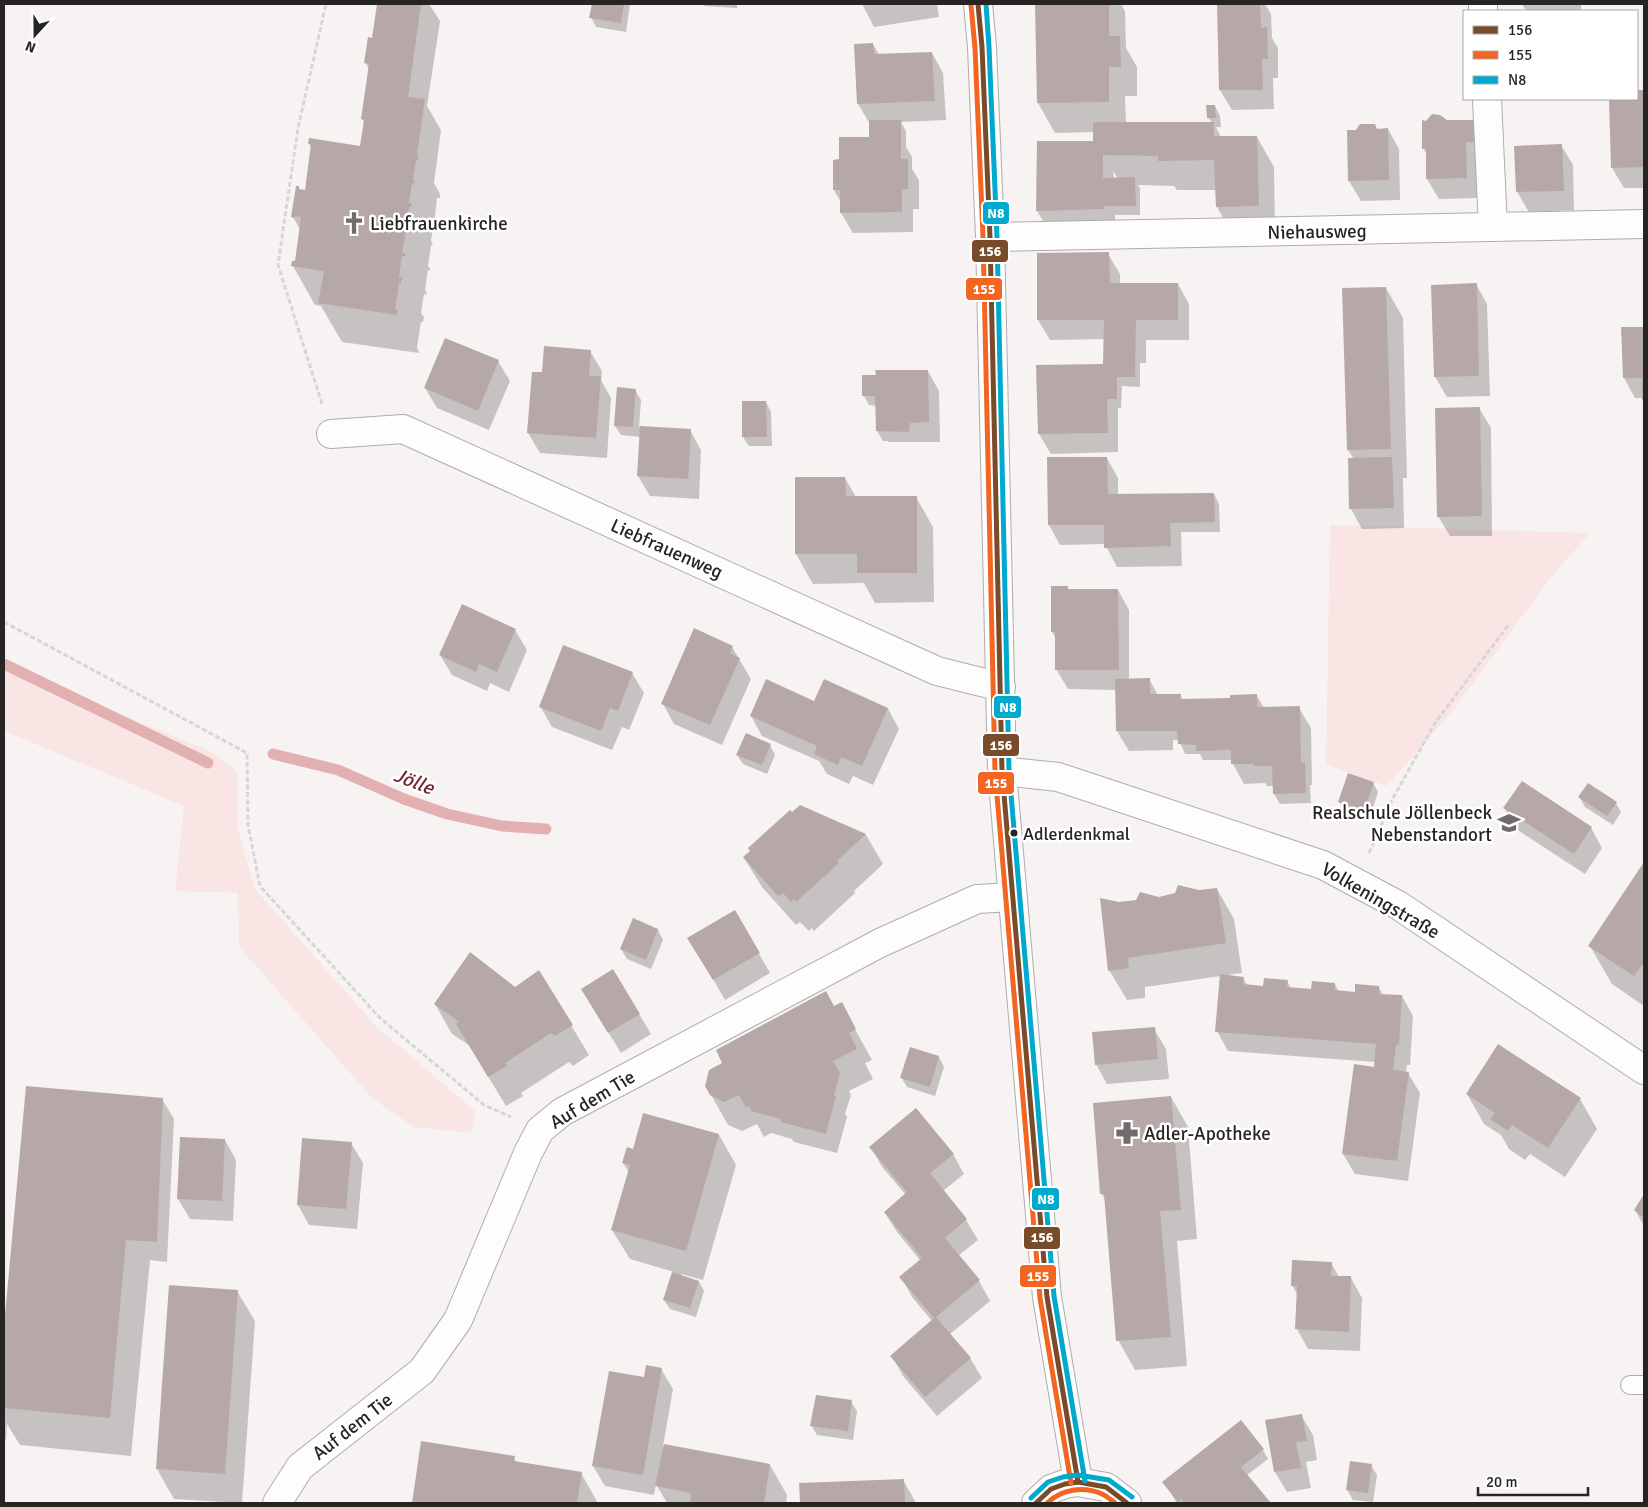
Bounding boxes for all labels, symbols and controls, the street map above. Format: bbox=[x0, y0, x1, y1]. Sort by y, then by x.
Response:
north arrow bbox=[10, 10, 60, 60]
legend bbox=[1463, 10, 1638, 100]
text: 156 bbox=[1508, 21, 1532, 39]
text: N bbox=[23, 37, 38, 56]
text: 155 bbox=[1508, 46, 1532, 64]
text: N8 bbox=[1508, 71, 1526, 89]
line badge: N8 bbox=[982, 201, 1010, 225]
text: N8 bbox=[987, 205, 1005, 222]
church icon: Liebfrauenkirche bbox=[341, 210, 367, 236]
place label: Liebfrauenkirche bbox=[370, 212, 508, 236]
street label: Niehausweg bbox=[1267, 219, 1367, 245]
line badge: 156 bbox=[971, 239, 1009, 263]
text: 156 bbox=[979, 243, 1002, 260]
line badge: 155 bbox=[965, 277, 1003, 301]
text: 155 bbox=[973, 281, 995, 298]
street label: Liebfrauenweg bbox=[607, 513, 726, 584]
line badge: N8 bbox=[993, 695, 1022, 719]
text: N8 bbox=[999, 699, 1017, 716]
line badge: 156 bbox=[982, 733, 1020, 757]
text: 156 bbox=[990, 737, 1013, 754]
water label: Jölle bbox=[390, 763, 438, 801]
line badge: 155 bbox=[977, 771, 1015, 795]
text: 155 bbox=[985, 775, 1007, 792]
place label: Realschule Jöllenbeck Nebenstandort bbox=[1312, 801, 1492, 847]
school or university icon: Realschule Jöllenbeck Nebenstandort bbox=[1496, 810, 1522, 836]
place label: Adlerdenkmal bbox=[1023, 823, 1130, 845]
marker: Adlerdenkmal bbox=[1009, 828, 1019, 838]
street label: Volkeningstraße bbox=[1317, 857, 1444, 944]
street label: Auf dem Tie bbox=[546, 1065, 640, 1135]
pharmacy icon: Adler-Apotheke bbox=[1114, 1120, 1140, 1146]
place label: Adler-Apotheke bbox=[1144, 1122, 1271, 1146]
line badge: N8 bbox=[1031, 1187, 1060, 1211]
text: N8 bbox=[1037, 1191, 1055, 1208]
line badge: 156 bbox=[1023, 1226, 1061, 1250]
text: 156 bbox=[1031, 1229, 1054, 1246]
line badge: 155 bbox=[1019, 1264, 1057, 1288]
text: 155 bbox=[1027, 1268, 1049, 1285]
street label: Auf dem Tie bbox=[308, 1388, 398, 1466]
scale bar bbox=[1478, 1464, 1588, 1496]
text: 20 m bbox=[1486, 1473, 1517, 1491]

